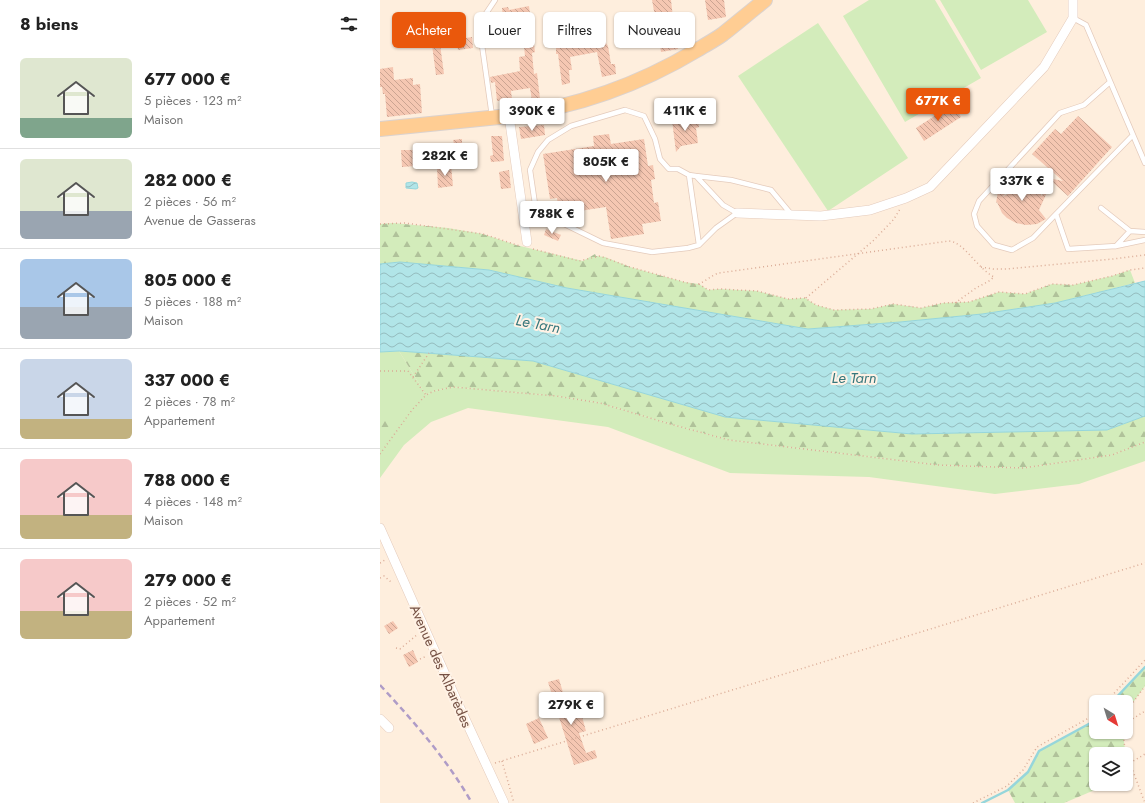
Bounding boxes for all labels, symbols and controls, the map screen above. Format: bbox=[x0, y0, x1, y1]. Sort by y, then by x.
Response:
text: 8 biens bbox=[20, 12, 78, 36]
chip: Acheter bbox=[392, 12, 466, 48]
chip: Louer bbox=[474, 12, 535, 48]
chip: Filtres bbox=[543, 12, 606, 48]
chip: Nouveau bbox=[614, 12, 695, 48]
icon: filters bbox=[338, 13, 360, 35]
text: 677 000 € bbox=[144, 67, 231, 91]
icon: home bbox=[52, 74, 100, 122]
pin: 677K € bbox=[905, 88, 971, 122]
text: 5 pièces · 123 m² bbox=[144, 91, 241, 110]
text: 677K € bbox=[915, 91, 961, 110]
pin: 390K € bbox=[499, 98, 565, 132]
pin: 411K € bbox=[652, 98, 718, 132]
text: 390K € bbox=[509, 101, 555, 120]
text: 411K € bbox=[663, 101, 707, 120]
text: Maison bbox=[144, 110, 183, 129]
pin: 282K € bbox=[412, 143, 478, 177]
text: 282K € bbox=[422, 146, 468, 165]
pin: 805K € bbox=[573, 149, 639, 183]
text: 805K € bbox=[583, 152, 629, 171]
text: 282 000 € bbox=[144, 168, 232, 192]
pin: 337K € bbox=[989, 168, 1055, 202]
text: 337K € bbox=[999, 171, 1045, 190]
icon: home bbox=[52, 175, 100, 223]
text: 2 pièces · 56 m² bbox=[144, 192, 236, 211]
pin: 788K € bbox=[519, 201, 585, 235]
text: 788K € bbox=[529, 204, 575, 223]
text: Avenue de Gasseras bbox=[144, 211, 256, 230]
text: 805 000 € bbox=[144, 268, 232, 292]
icon: home bbox=[52, 275, 100, 323]
text: 5 pièces · 188 m² bbox=[144, 292, 241, 311]
water label: Le Tarn bbox=[514, 309, 562, 339]
text: Maison bbox=[144, 311, 183, 330]
water label: Le Tarn bbox=[832, 367, 876, 389]
text: 337 000 € bbox=[144, 368, 230, 392]
icon: home bbox=[52, 375, 100, 423]
text: 2 pièces · 78 m² bbox=[144, 392, 235, 411]
text: Appartement bbox=[144, 411, 215, 430]
text: 788 000 € bbox=[144, 468, 231, 492]
icon: home bbox=[52, 475, 100, 523]
text: 4 pièces · 148 m² bbox=[144, 492, 242, 511]
text: Maison bbox=[144, 511, 183, 530]
text: 279 000 € bbox=[144, 568, 232, 592]
icon: home bbox=[52, 575, 100, 623]
text: 2 pièces · 52 m² bbox=[144, 592, 236, 611]
street label: Avenue des Albarèdes bbox=[405, 601, 477, 731]
text: Appartement bbox=[144, 611, 215, 630]
pin: 279K € bbox=[538, 692, 604, 726]
text: 279K € bbox=[548, 695, 594, 714]
north arrow bbox=[1089, 695, 1133, 739]
map controls bbox=[1089, 695, 1133, 791]
button: layers bbox=[1089, 747, 1133, 791]

